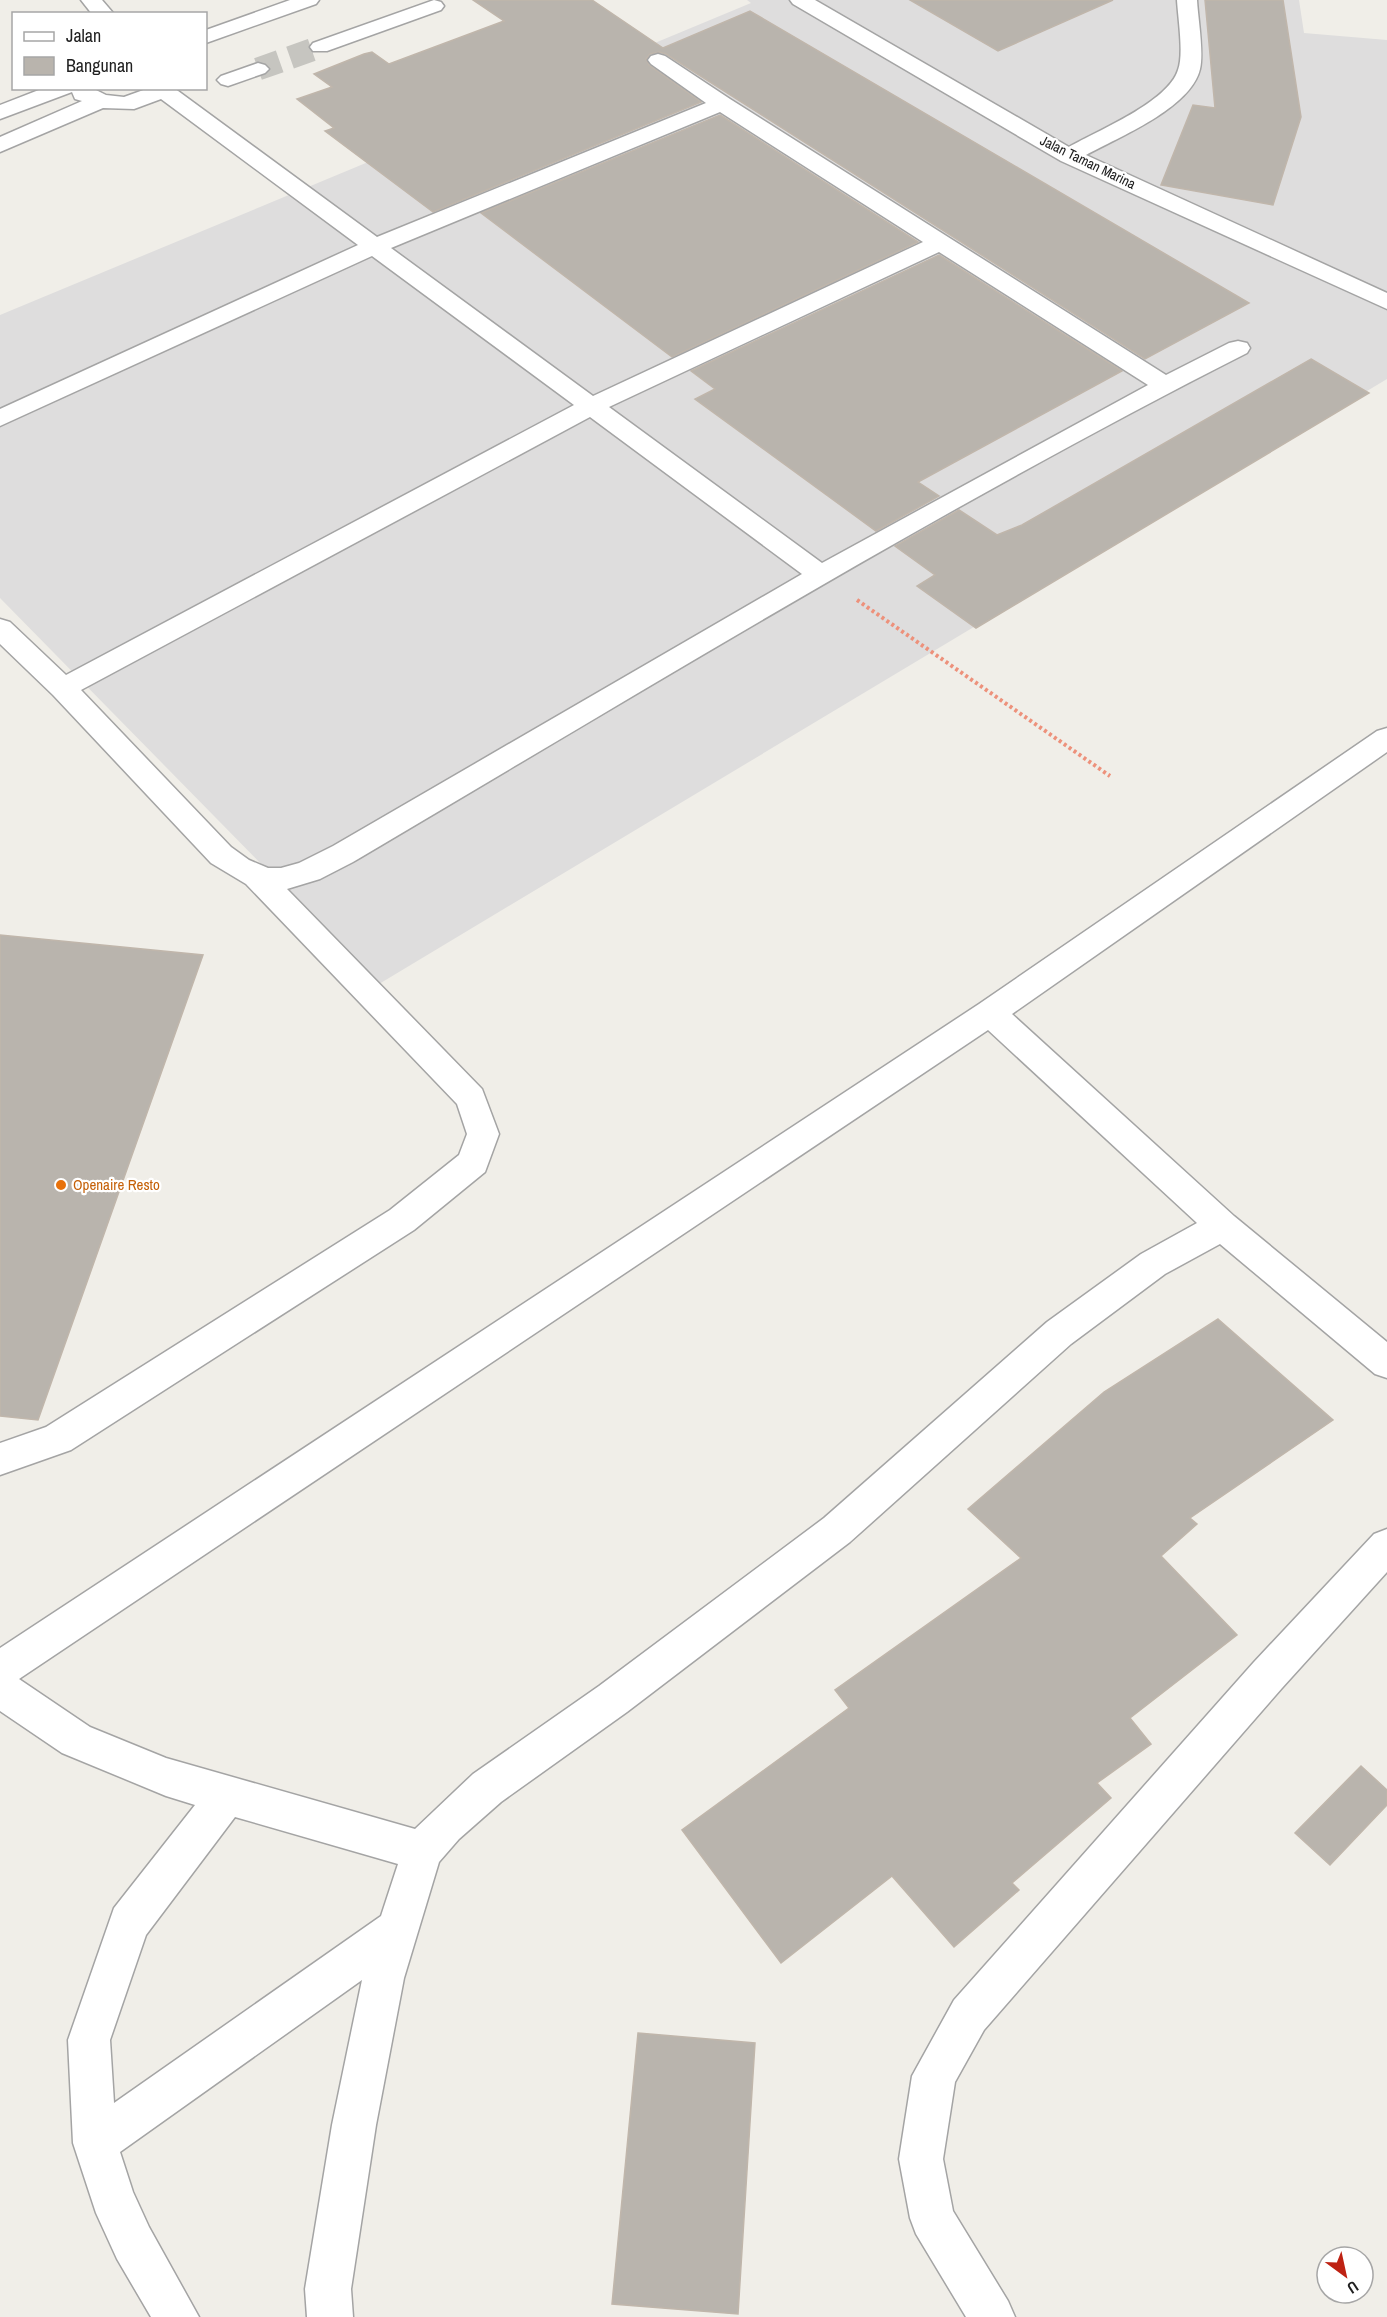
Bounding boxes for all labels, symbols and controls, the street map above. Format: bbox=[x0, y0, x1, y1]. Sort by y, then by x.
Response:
legend bbox=[12, 12, 207, 90]
text: Jalan bbox=[66, 23, 101, 48]
text: Bangunan bbox=[66, 53, 133, 78]
street label: Jalan Taman Marina bbox=[1037, 131, 1139, 193]
place label: Openaire Resto bbox=[73, 1174, 160, 1195]
marker: Openaire Resto bbox=[54, 1178, 68, 1192]
north arrow bbox=[1315, 2245, 1375, 2305]
text: U bbox=[1343, 2276, 1363, 2299]

